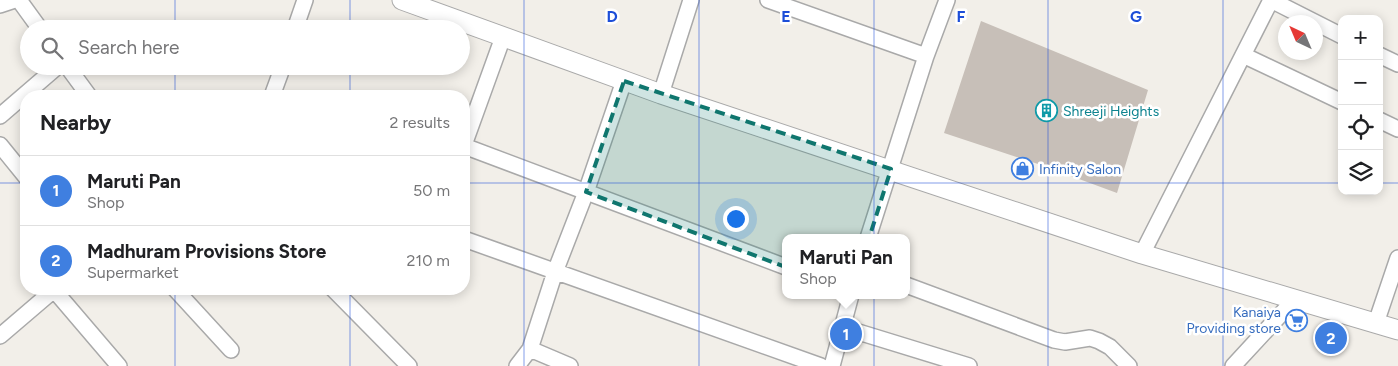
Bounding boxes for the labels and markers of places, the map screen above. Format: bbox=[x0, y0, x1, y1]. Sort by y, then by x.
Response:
building icon: Shreeji Heights bbox=[1035, 99, 1059, 123]
place label: Shreeji Heights bbox=[1063, 103, 1159, 120]
shop icon: Infinity Salon bbox=[1011, 157, 1035, 181]
place label: Infinity Salon bbox=[1039, 161, 1121, 178]
place label: Kanaiya Providing store bbox=[1187, 304, 1281, 337]
supermarket icon: Kanaiya Providing store bbox=[1285, 308, 1309, 332]
pin: 1 bbox=[830, 315, 862, 353]
pin: 2 bbox=[1315, 319, 1347, 357]

